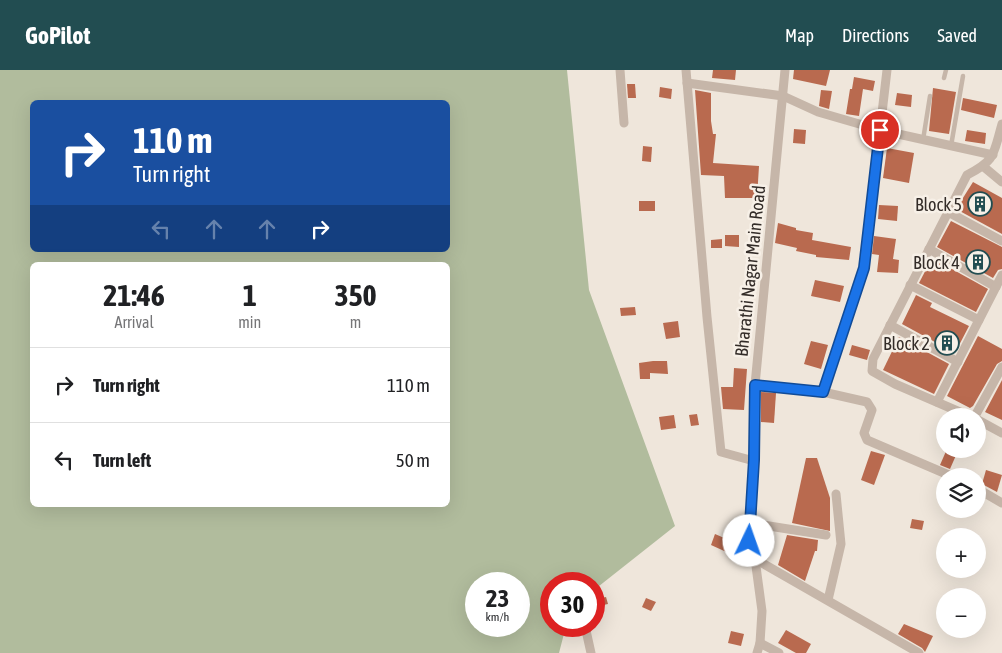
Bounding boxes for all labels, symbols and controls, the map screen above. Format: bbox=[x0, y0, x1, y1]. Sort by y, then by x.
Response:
text: GoPilot bbox=[25, 22, 90, 49]
text: Map bbox=[785, 25, 814, 46]
text: Directions bbox=[842, 25, 909, 46]
text: Saved bbox=[937, 25, 977, 46]
pin bbox=[859, 109, 901, 151]
icon: arrive bbox=[866, 116, 894, 144]
icon: right bbox=[50, 120, 115, 185]
text: 110 m bbox=[133, 120, 212, 160]
text: Turn right bbox=[133, 161, 210, 187]
street label: Bharathi Nagar Main Road bbox=[731, 184, 769, 358]
building icon: Block 5 bbox=[967, 191, 993, 217]
place label: Block 5 bbox=[915, 194, 962, 215]
icon: left bbox=[147, 215, 175, 243]
icon: ahead bbox=[200, 215, 228, 243]
icon: ahead bbox=[253, 215, 281, 243]
icon: right bbox=[306, 215, 334, 243]
building icon: Block 4 bbox=[965, 249, 991, 275]
place label: Block 4 bbox=[913, 252, 960, 273]
text: 21:46 bbox=[103, 278, 165, 312]
text: 1 bbox=[243, 278, 257, 312]
text: 350 bbox=[334, 278, 377, 312]
text: Arrival bbox=[115, 313, 154, 331]
text: min bbox=[238, 313, 261, 331]
text: m bbox=[350, 313, 361, 331]
building icon: Block 2 bbox=[934, 330, 960, 356]
place label: Block 2 bbox=[883, 333, 930, 354]
icon: right bbox=[50, 371, 78, 399]
text: Turn right bbox=[93, 374, 160, 396]
text: 110 m bbox=[387, 374, 430, 396]
map controls bbox=[936, 408, 986, 638]
button: sound bbox=[936, 408, 986, 458]
icon: left bbox=[50, 446, 78, 474]
text: Turn left bbox=[93, 449, 151, 471]
text: 50 m bbox=[396, 449, 430, 471]
button: layers bbox=[936, 468, 986, 518]
position arrow bbox=[722, 514, 774, 566]
button: + bbox=[936, 528, 986, 578]
speed limit sign: 30 bbox=[540, 572, 605, 637]
text: 23 bbox=[486, 584, 509, 612]
button: − bbox=[936, 588, 986, 638]
text: km/h bbox=[486, 610, 509, 624]

